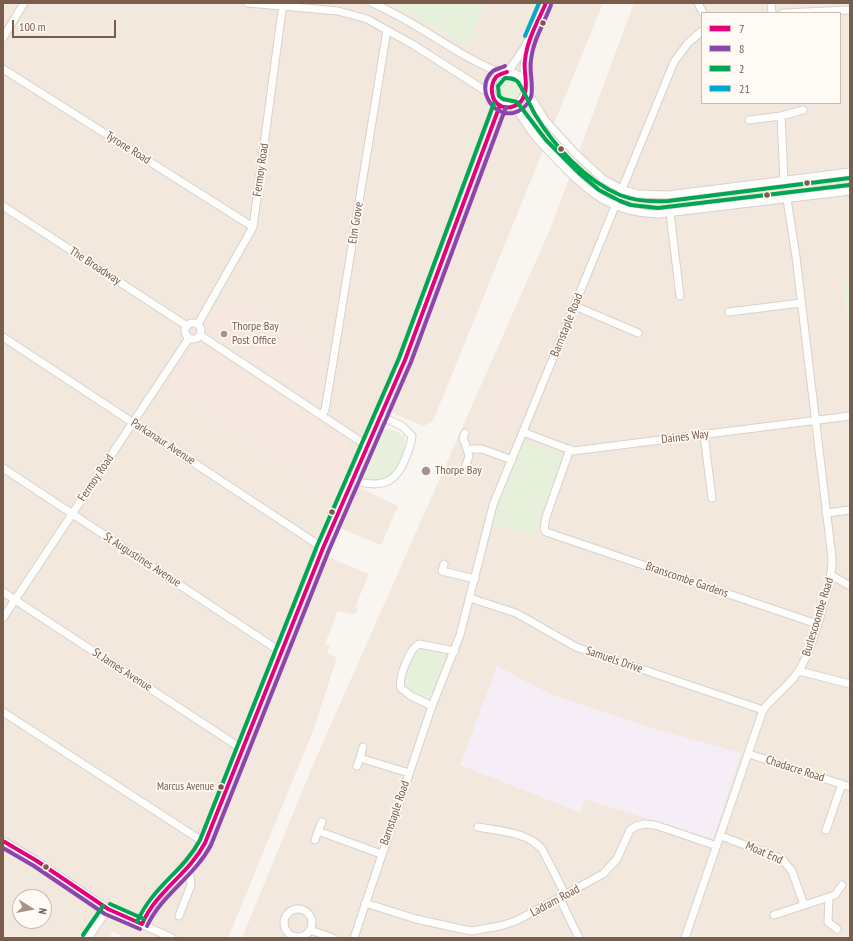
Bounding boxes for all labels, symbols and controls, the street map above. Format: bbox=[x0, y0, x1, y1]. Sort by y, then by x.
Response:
scale bar bbox=[14, 12, 118, 38]
legend bbox=[701, 12, 841, 104]
unlabelled marker bbox=[538, 18, 548, 28]
text: 100 m bbox=[19, 19, 46, 34]
text: 7 bbox=[739, 21, 744, 36]
text: 8 bbox=[739, 41, 744, 56]
text: 2 bbox=[739, 61, 744, 76]
text: 21 bbox=[739, 81, 750, 96]
street label: Tyrone Road bbox=[103, 129, 153, 167]
street label: Fermoy Road bbox=[250, 142, 272, 198]
unlabelled marker bbox=[556, 144, 566, 154]
unlabelled marker bbox=[802, 178, 812, 188]
unlabelled marker bbox=[762, 190, 772, 200]
street label: Elm Grove bbox=[346, 201, 366, 245]
street label: The Broadway bbox=[66, 244, 124, 288]
street label: Barnstaple Road bbox=[548, 291, 586, 359]
place label: Thorpe Bay Post Office bbox=[232, 320, 279, 348]
marker: Thorpe Bay Post Office bbox=[219, 329, 229, 339]
street label: Parkanaur Avenue bbox=[128, 416, 198, 468]
street label: Daines Way bbox=[661, 427, 709, 447]
street label: Fermoy Road bbox=[75, 452, 117, 504]
place label: Thorpe Bay bbox=[435, 464, 482, 478]
marker: Thorpe Bay bbox=[420, 465, 432, 477]
unlabelled marker bbox=[327, 507, 337, 517]
street label: St Augustines Avenue bbox=[101, 530, 183, 590]
street label: Branscombe Gardens bbox=[644, 559, 730, 601]
street label: Burlescoombe Road bbox=[799, 576, 837, 658]
street label: Samuels Drive bbox=[584, 644, 644, 676]
street label: St James Avenue bbox=[89, 645, 155, 695]
street label: Chadacre Road bbox=[764, 753, 826, 785]
street label: Barnstaple Road bbox=[377, 779, 413, 847]
place label: Marcus Avenue bbox=[157, 780, 214, 794]
marker: Marcus Avenue bbox=[216, 782, 226, 792]
street label: Moat End bbox=[743, 838, 785, 868]
unlabelled marker bbox=[41, 862, 51, 872]
street label: Ladram Road bbox=[528, 882, 582, 920]
north arrow bbox=[12, 889, 52, 929]
text: N bbox=[35, 907, 50, 915]

